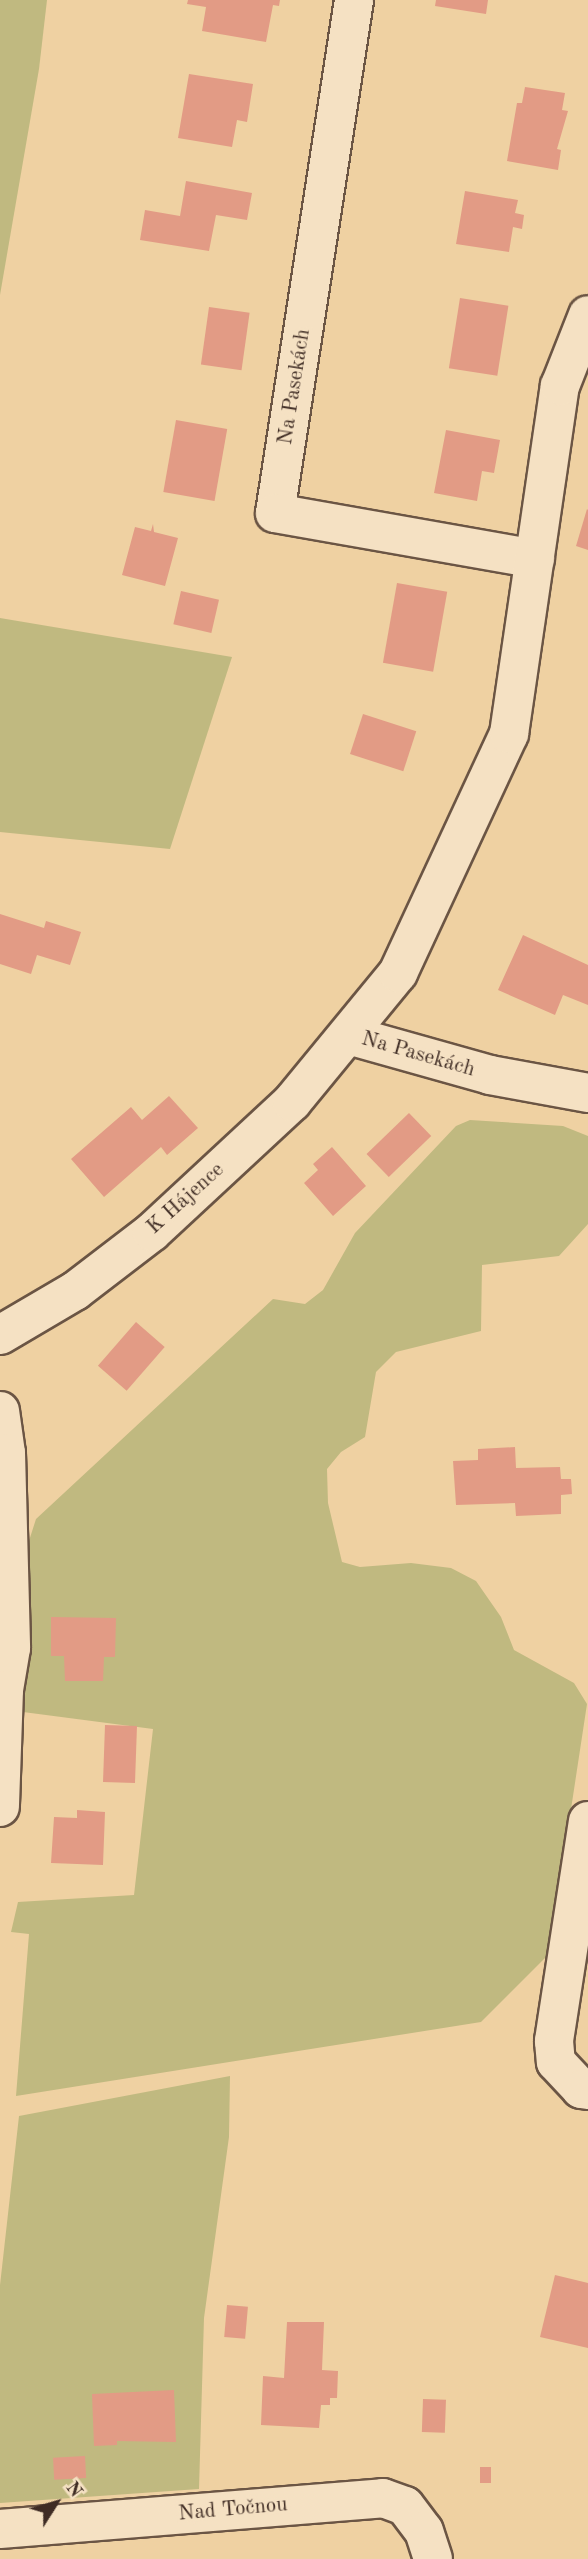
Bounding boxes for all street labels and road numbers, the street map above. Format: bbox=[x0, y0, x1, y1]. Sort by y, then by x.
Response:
street label: Na Pasekách bbox=[273, 327, 317, 447]
street label: Na Pasekách bbox=[358, 1027, 478, 1083]
street label: K Hájence bbox=[142, 1158, 230, 1240]
street label: Nad Točnou bbox=[177, 2493, 289, 2527]

